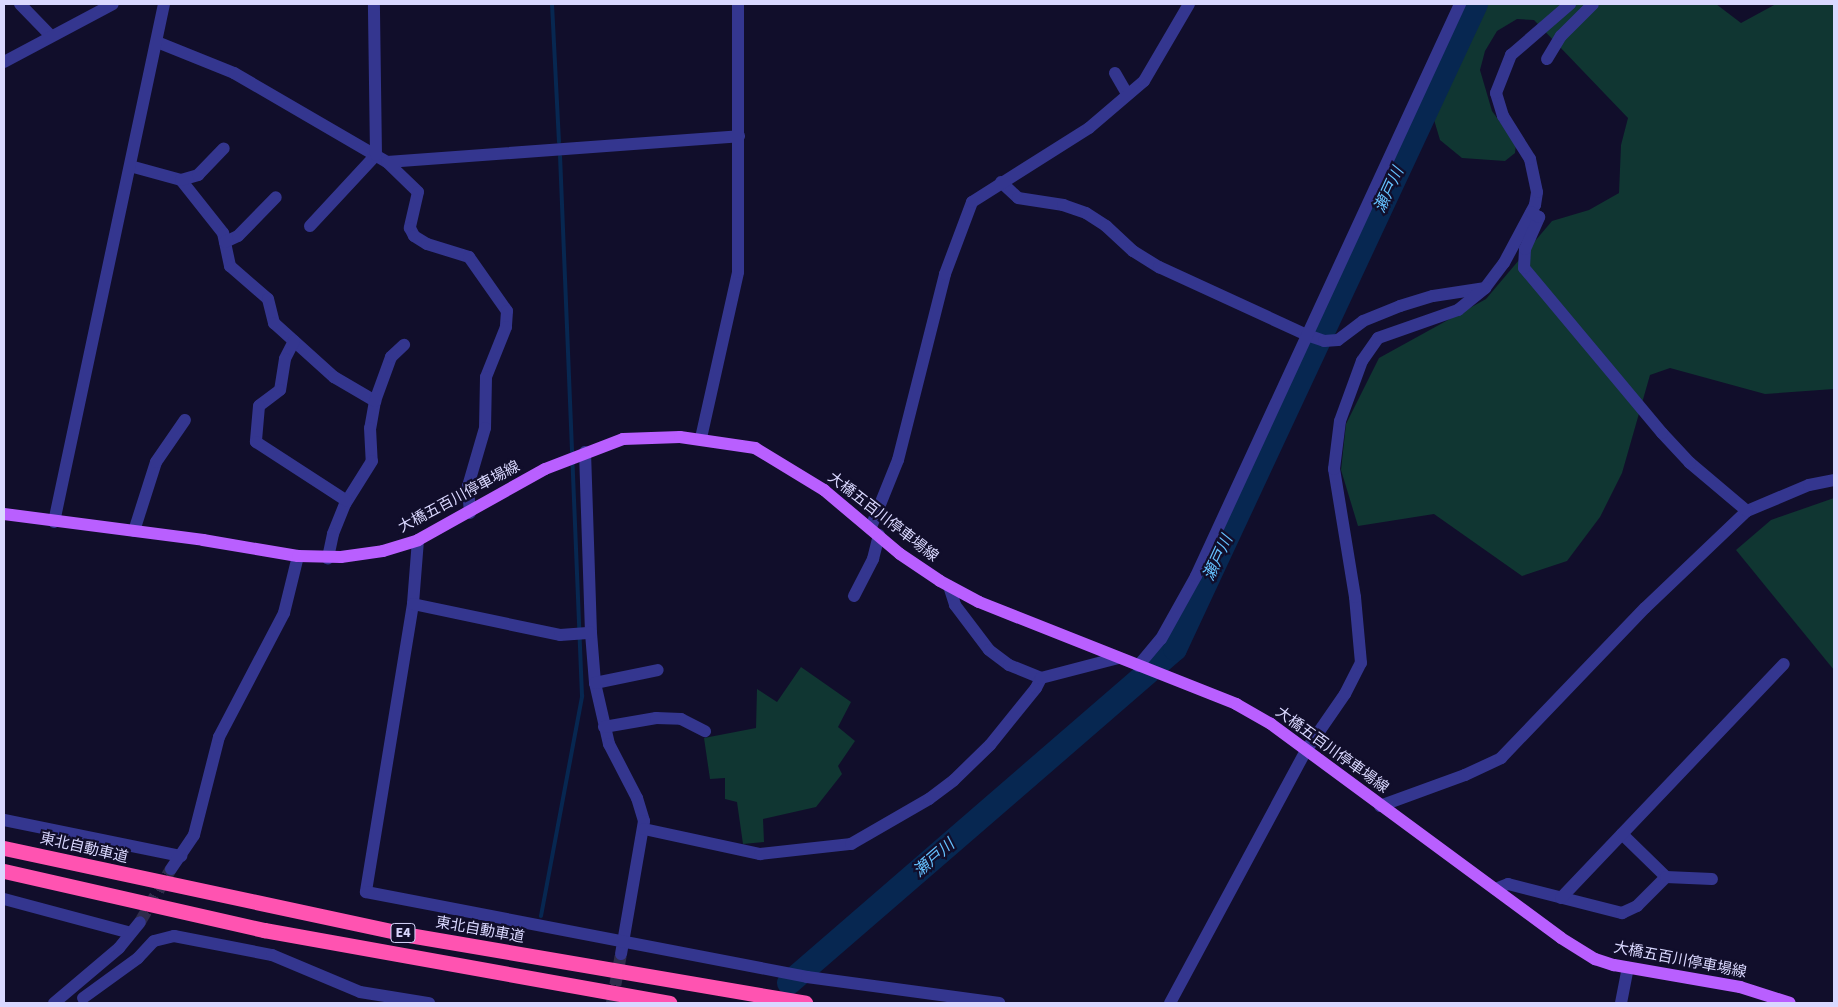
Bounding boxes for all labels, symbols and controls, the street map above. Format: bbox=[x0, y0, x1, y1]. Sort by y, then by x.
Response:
water label: 瀬戸川 bbox=[1370, 164, 1408, 216]
street label: 大橋五百川停車場線 bbox=[395, 457, 523, 537]
street label: 大橋五百川停車場線 bbox=[824, 468, 942, 566]
water label: 瀬戸川 bbox=[1199, 532, 1237, 584]
street label: 大橋五百川停車場線 bbox=[1272, 703, 1392, 797]
street label: 東北自動車道 bbox=[38, 829, 130, 867]
water label: 瀬戸川 bbox=[910, 835, 958, 881]
street label: 東北自動車道 bbox=[434, 913, 526, 947]
road number: E4 bbox=[389, 921, 417, 944]
street label: 大橋五百川停車場線 bbox=[1612, 938, 1748, 982]

